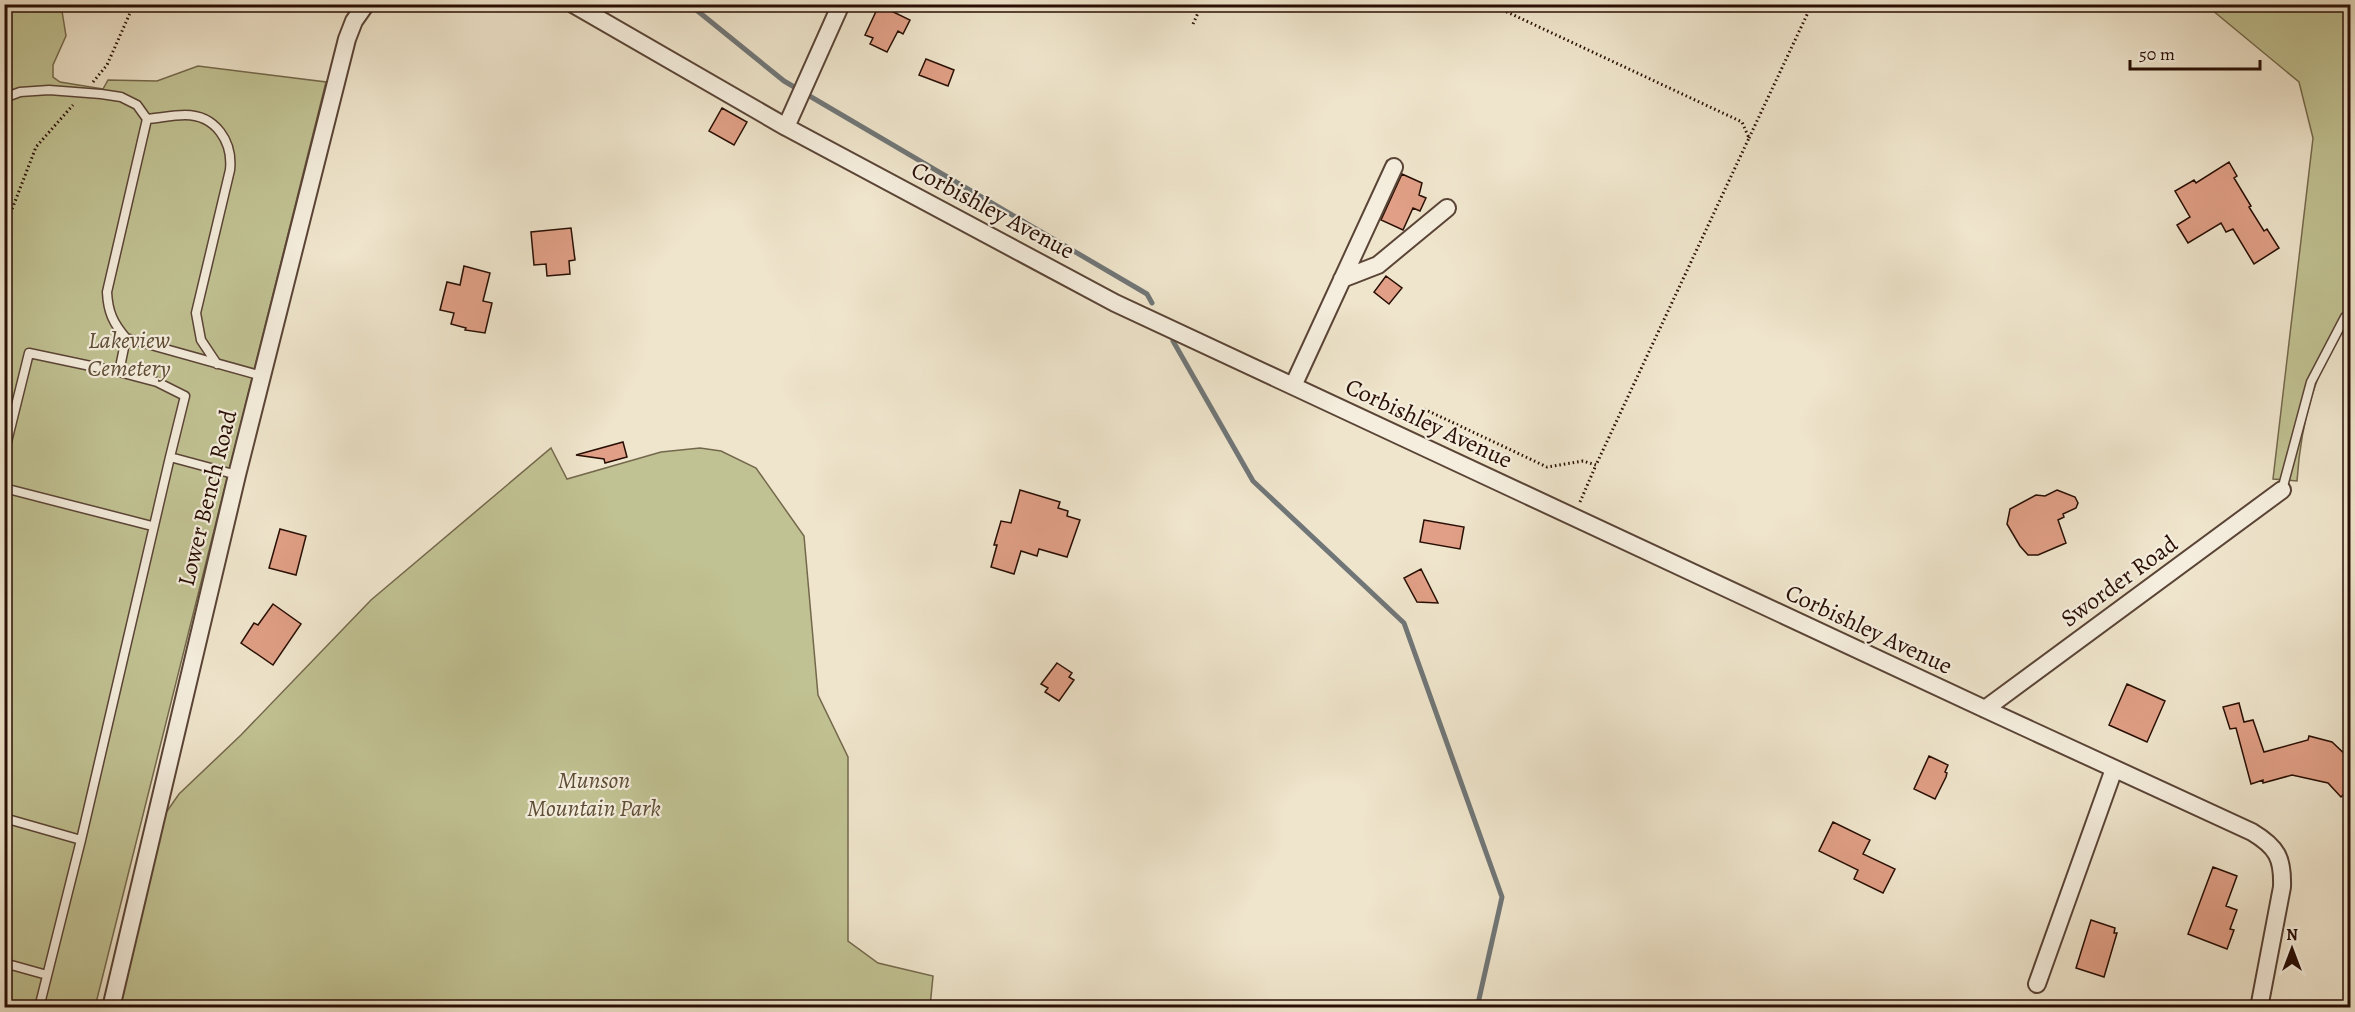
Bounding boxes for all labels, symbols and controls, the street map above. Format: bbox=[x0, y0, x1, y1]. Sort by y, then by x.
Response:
scale bar bbox=[2130, 33, 2260, 71]
text: 50 m bbox=[2139, 42, 2175, 66]
street label: Corbishley Avenue bbox=[906, 153, 1080, 267]
park label: Lakeview Cemetery bbox=[87, 324, 171, 384]
street label: Corbishley Avenue bbox=[1340, 370, 1518, 476]
street label: Lower Bench Road bbox=[170, 406, 244, 590]
street label: Sworder Road bbox=[2054, 528, 2184, 634]
street label: Corbishley Avenue bbox=[1780, 576, 1958, 682]
park label: Munson Mountain Park bbox=[527, 764, 661, 824]
north arrow bbox=[2262, 919, 2322, 979]
text: N bbox=[2286, 924, 2298, 946]

